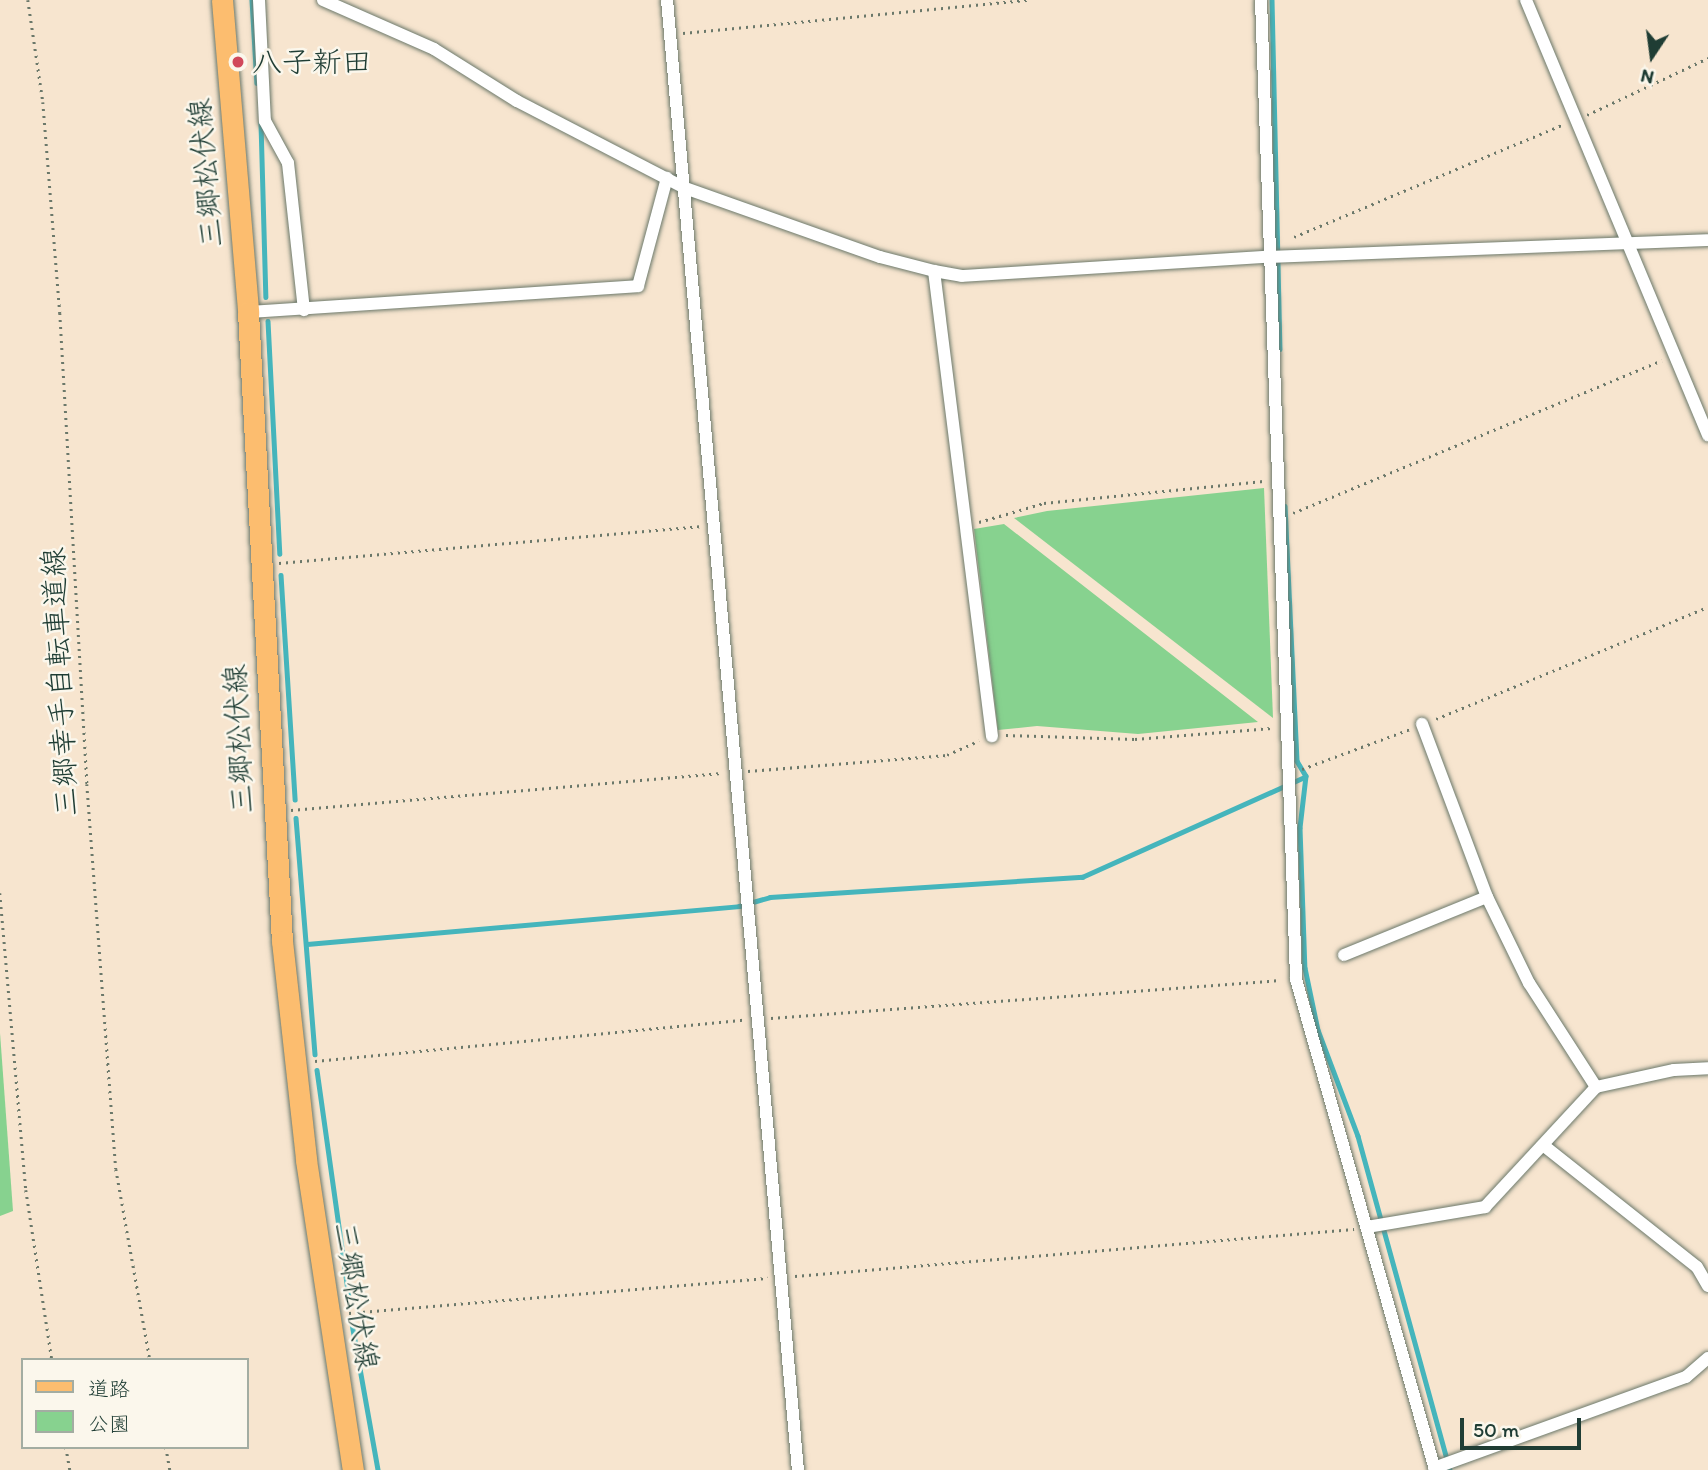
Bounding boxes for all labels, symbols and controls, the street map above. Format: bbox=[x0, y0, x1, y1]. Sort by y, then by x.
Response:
north arrow bbox=[1617, 21, 1687, 91]
place label: 八子新田 bbox=[252, 44, 372, 80]
marker: 八子新田 bbox=[230, 54, 246, 70]
text: N bbox=[1638, 64, 1656, 90]
street label: 三郷松伏線 bbox=[182, 97, 230, 249]
street label: 三郷幸手自転車道線 bbox=[35, 546, 85, 818]
street label: 三郷松伏線 bbox=[217, 663, 261, 815]
street label: 三郷松伏線 bbox=[326, 1219, 386, 1373]
legend bbox=[21, 1358, 248, 1449]
text: 道路 bbox=[88, 1376, 130, 1401]
scale bar bbox=[1463, 1404, 1584, 1448]
text: 公園 bbox=[88, 1411, 130, 1436]
text: 50 m bbox=[1473, 1417, 1519, 1442]

